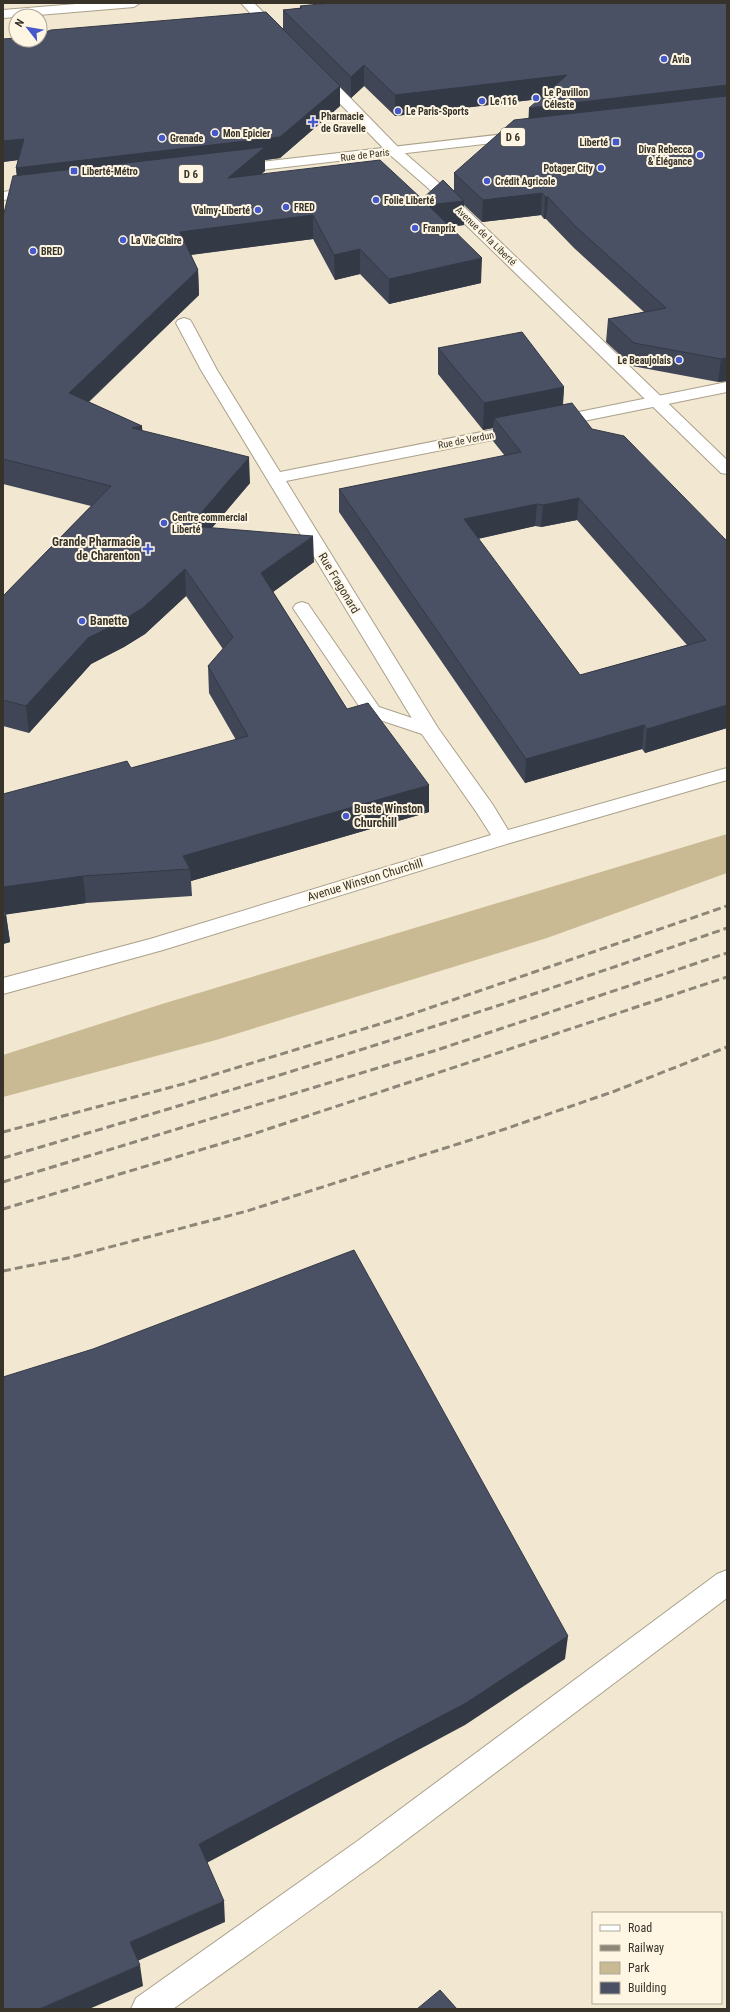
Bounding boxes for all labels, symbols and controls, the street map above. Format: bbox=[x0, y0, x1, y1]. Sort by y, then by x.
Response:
north arrow bbox=[8, 8, 48, 48]
text: N bbox=[13, 17, 27, 29]
marker: Avia bbox=[659, 54, 669, 64]
place label: Avia bbox=[672, 54, 690, 65]
place label: Le Pavillon Céleste bbox=[544, 87, 588, 110]
marker: Le Pavillon Céleste bbox=[531, 93, 541, 103]
marker: Le 116 bbox=[477, 96, 487, 106]
place label: Le 116 bbox=[490, 96, 517, 107]
marker: Le Paris-Sports bbox=[393, 106, 403, 116]
place label: Le Paris-Sports bbox=[406, 106, 469, 117]
place label: Pharmacie de Gravelle bbox=[321, 111, 366, 134]
marker: Pharmacie de Gravelle bbox=[308, 117, 318, 127]
marker: Mon Epicier bbox=[210, 128, 220, 138]
place label: Mon Epicier bbox=[223, 128, 271, 139]
road number: D 6 bbox=[501, 128, 525, 146]
marker: Grenade bbox=[157, 133, 167, 143]
place label: Grenade bbox=[170, 133, 203, 144]
place label: Liberté bbox=[580, 137, 608, 148]
marker: Liberté bbox=[611, 137, 621, 147]
place label: Diva Rebecca & Élégance bbox=[638, 144, 692, 167]
street label: Rue de Paris bbox=[340, 146, 391, 163]
marker: Diva Rebecca & Élégance bbox=[695, 150, 705, 160]
place label: Potager City bbox=[543, 163, 594, 174]
marker: Potager City bbox=[596, 163, 606, 173]
road number: D 6 bbox=[179, 165, 203, 183]
marker: Liberté-Métro bbox=[69, 166, 79, 176]
place label: Liberté-Métro bbox=[82, 166, 138, 177]
marker: Crédit Agricole bbox=[482, 176, 492, 186]
place label: Crédit Agricole bbox=[495, 176, 555, 187]
marker: Folie Liberté bbox=[371, 195, 381, 205]
place label: Folie Liberté bbox=[384, 195, 434, 206]
marker: FRED bbox=[281, 202, 291, 212]
place label: FRED bbox=[294, 202, 315, 213]
street label: Avenue de la Liberté bbox=[453, 204, 519, 268]
place label: Valmy-Liberté bbox=[193, 205, 250, 216]
marker: Valmy-Liberté bbox=[253, 205, 263, 215]
marker: Franprix bbox=[410, 223, 420, 233]
place label: Franprix bbox=[423, 223, 456, 234]
marker: La Vie Claire bbox=[118, 235, 128, 245]
place label: La Vie Claire bbox=[131, 235, 182, 246]
marker: BRED bbox=[28, 246, 38, 256]
place label: BRED bbox=[41, 246, 63, 257]
place label: Le Beaujolais bbox=[617, 355, 671, 366]
marker: Le Beaujolais bbox=[674, 355, 684, 365]
street label: Rue de Verdun bbox=[437, 429, 495, 451]
place label: Centre commercial Liberté bbox=[172, 512, 248, 535]
marker: Centre commercial Liberté bbox=[159, 518, 169, 528]
place label: Grande Pharmacie de Charenton bbox=[52, 535, 140, 563]
marker: Grande Pharmacie de Charenton bbox=[143, 544, 153, 554]
street label: Rue Fragonard bbox=[315, 550, 363, 616]
place label: Banette bbox=[90, 614, 127, 628]
marker: Banette bbox=[77, 616, 87, 626]
place label: Buste Winston Churchill bbox=[354, 802, 423, 830]
marker: Buste Winston Churchill bbox=[341, 811, 351, 821]
street label: Avenue Winston Churchill bbox=[306, 856, 424, 904]
legend bbox=[592, 1912, 722, 2004]
text: Road bbox=[628, 1921, 652, 1935]
text: Railway bbox=[628, 1941, 664, 1955]
text: Park bbox=[628, 1961, 650, 1975]
text: Building bbox=[628, 1981, 666, 1995]

